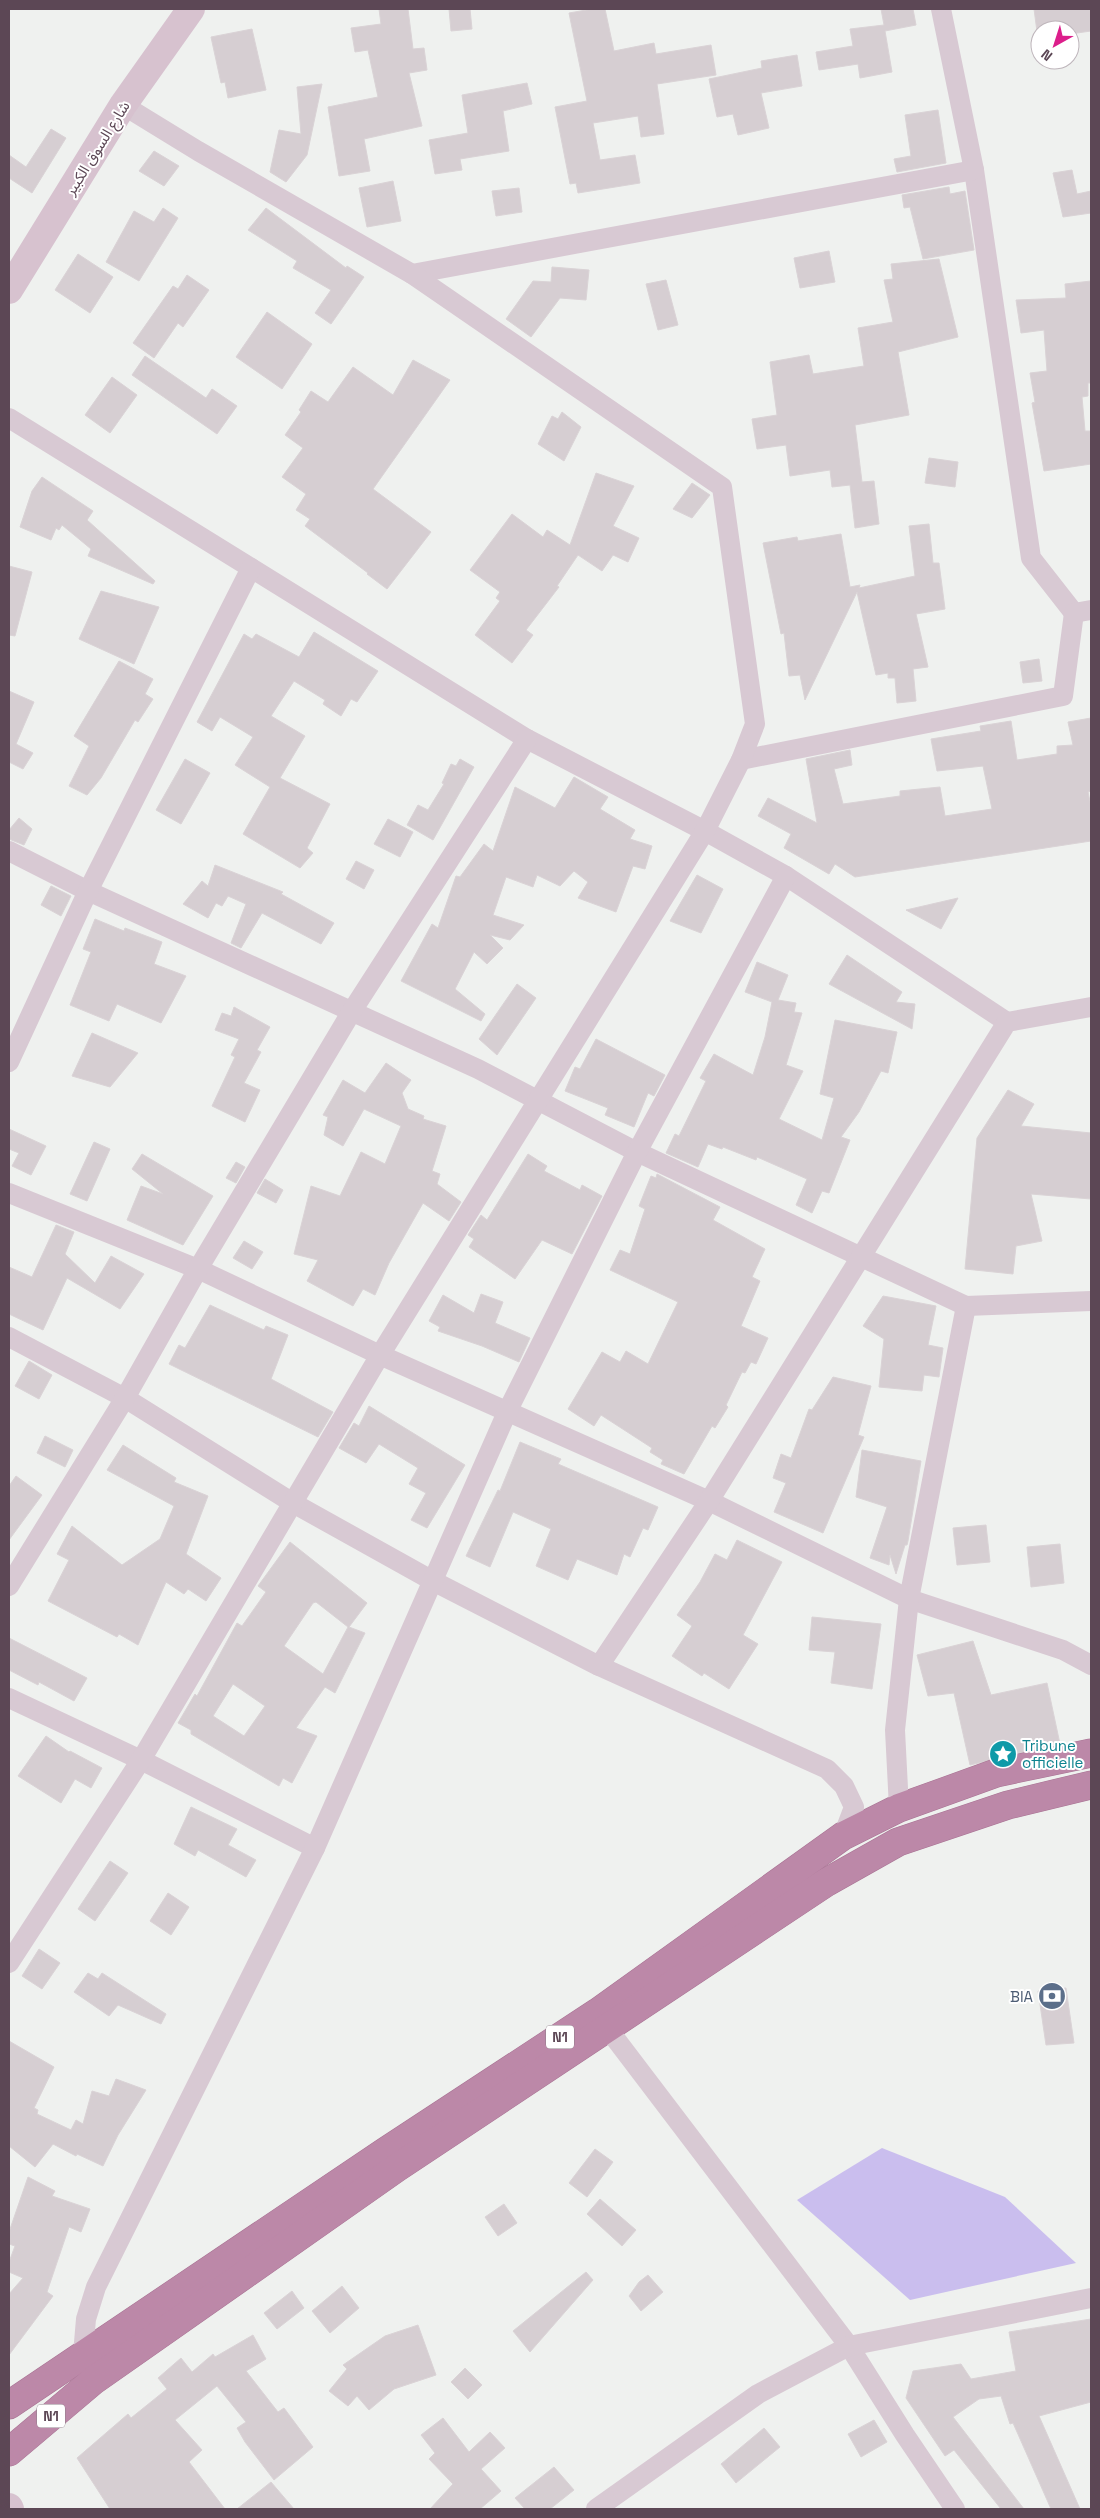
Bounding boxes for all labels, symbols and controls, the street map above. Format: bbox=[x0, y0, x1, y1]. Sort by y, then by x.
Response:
north arrow bbox=[1030, 20, 1080, 70]
text: N bbox=[1038, 45, 1056, 65]
street label: شارع السوق الكبير bbox=[60, 97, 136, 201]
place label: Tribune officielle bbox=[1022, 1736, 1084, 1772]
place icon: Tribune officielle bbox=[988, 1739, 1018, 1769]
bank icon: BIA bbox=[1037, 1981, 1067, 2011]
place label: BIA bbox=[1010, 1987, 1034, 2006]
road number: N1 bbox=[546, 2025, 574, 2048]
road number: N1 bbox=[37, 2404, 65, 2428]

